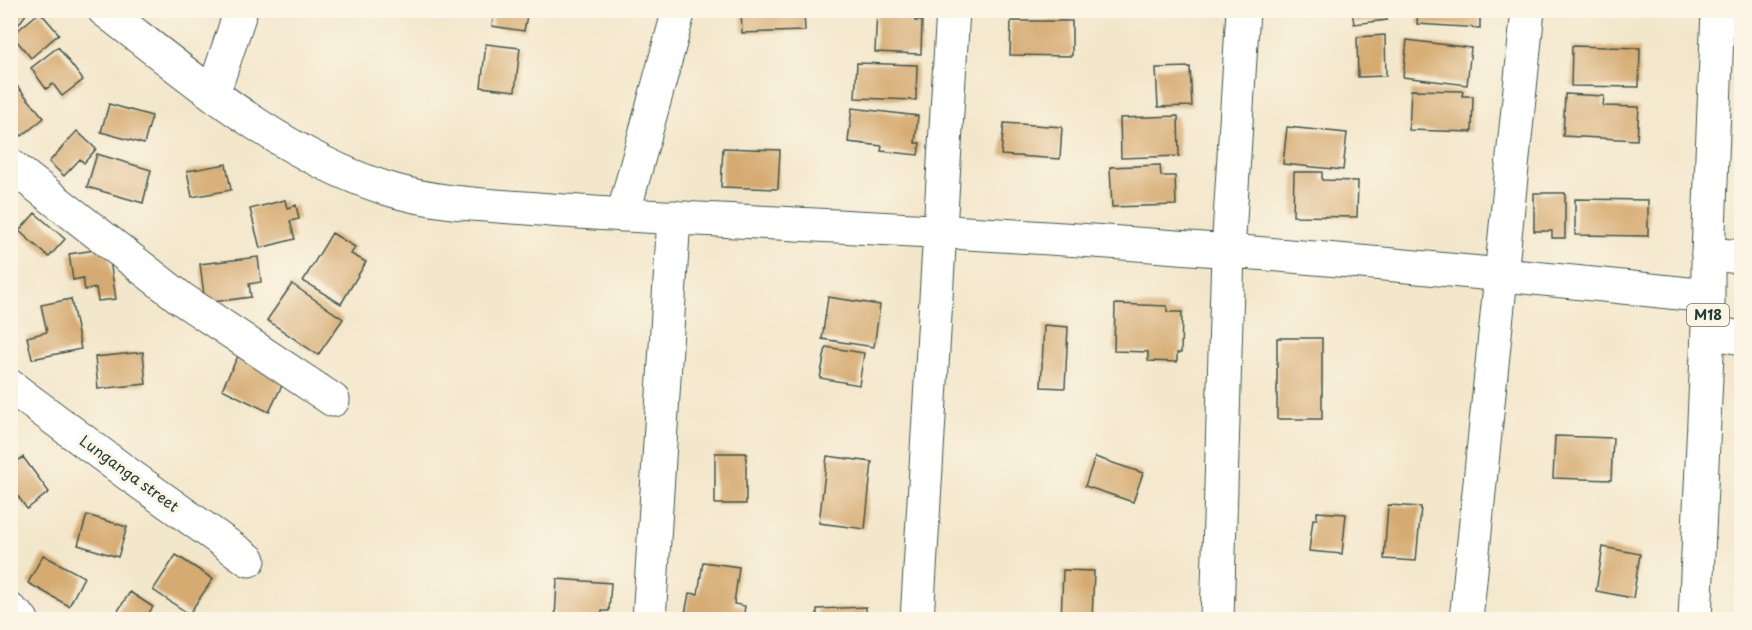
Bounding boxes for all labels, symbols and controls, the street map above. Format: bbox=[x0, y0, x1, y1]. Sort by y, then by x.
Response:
road number: M18 bbox=[1687, 304, 1729, 326]
street label: Lunganga street bbox=[75, 429, 184, 517]

